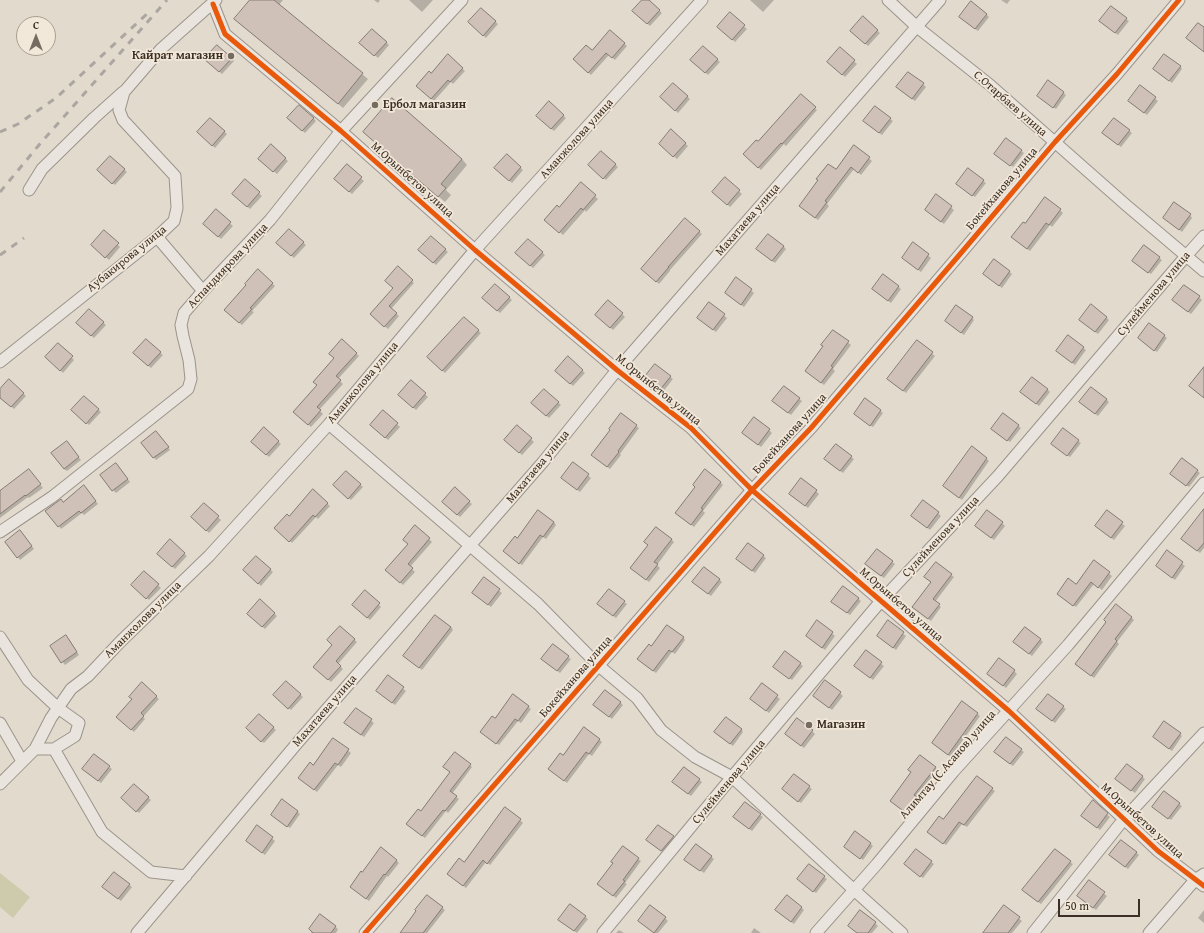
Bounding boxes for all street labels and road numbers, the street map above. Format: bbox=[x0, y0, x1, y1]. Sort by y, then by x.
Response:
street label: С.Отарбаев улица bbox=[970, 68, 1050, 140]
street label: Аманжолова улица bbox=[537, 96, 617, 182]
street label: М.Орынбетов улица bbox=[368, 139, 456, 221]
street label: Бокейханова улица bbox=[963, 145, 1041, 233]
street label: Махатаева улица bbox=[713, 181, 783, 259]
street label: Аспандиярова улица bbox=[185, 221, 271, 311]
street label: Аубакирова улица bbox=[84, 223, 170, 295]
street label: Сулейменова улица bbox=[1114, 249, 1194, 339]
street label: Аманжолова улица bbox=[324, 339, 402, 427]
street label: М.Орынбетов улица bbox=[612, 351, 704, 429]
street label: Бокейханова улица bbox=[750, 391, 830, 477]
street label: Махатаева улица bbox=[503, 428, 573, 506]
street label: Сулейменова улица bbox=[900, 493, 982, 581]
street label: М.Орынбетов улица bbox=[856, 565, 946, 645]
street label: Аманжолова улица bbox=[102, 579, 184, 661]
street label: Бокейханова улица bbox=[537, 633, 615, 721]
street label: Махатаева улица bbox=[290, 672, 360, 750]
street label: Алимтау (С.Асанов) улица bbox=[897, 708, 999, 822]
street label: Сулейменова улица bbox=[689, 737, 769, 827]
street label: М.Орынбетов улица bbox=[1098, 780, 1186, 862]

